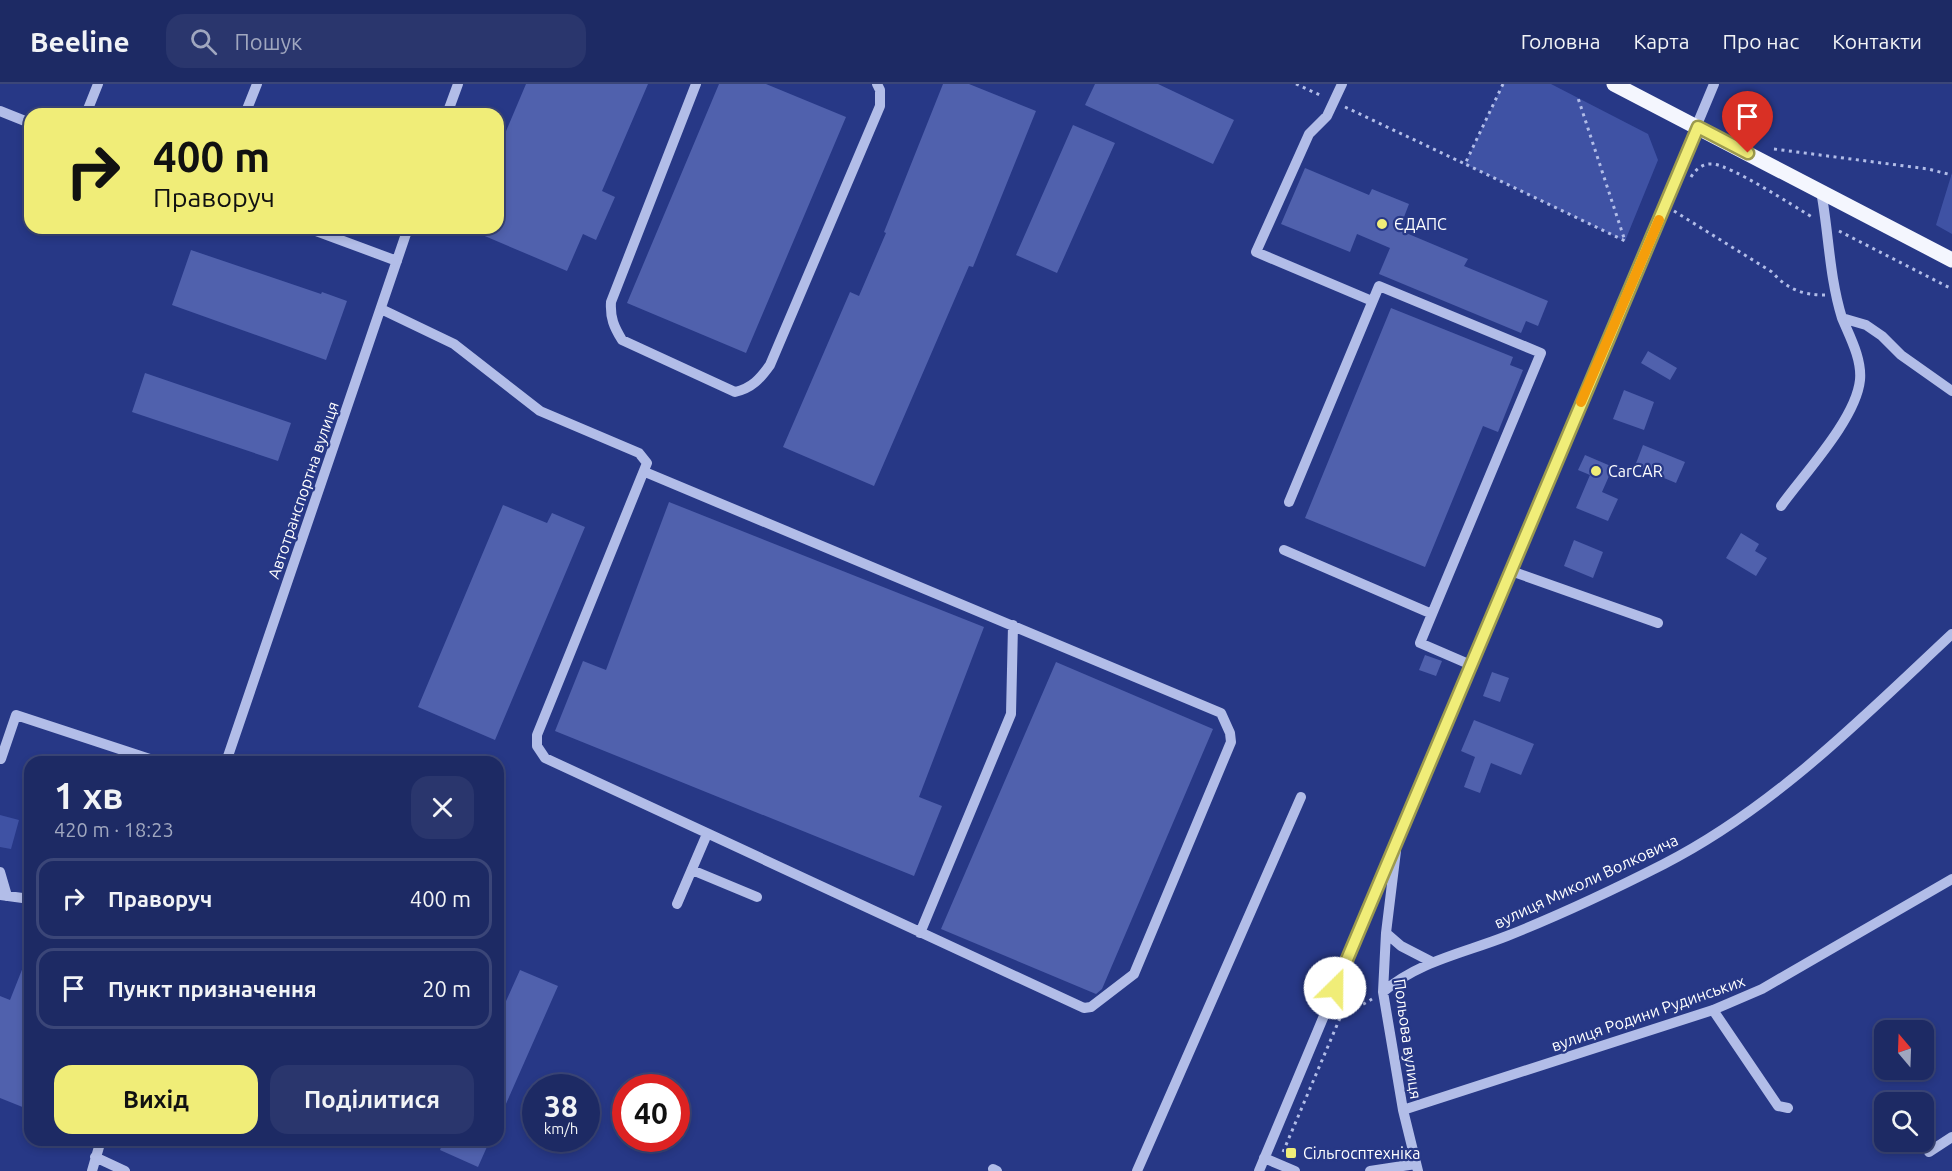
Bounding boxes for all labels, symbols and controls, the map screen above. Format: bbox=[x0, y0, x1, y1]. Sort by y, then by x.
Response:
search box bbox=[166, 14, 586, 68]
icon: search bbox=[187, 25, 220, 58]
text: Beeline bbox=[30, 26, 130, 57]
text: Пошук bbox=[235, 29, 302, 54]
text: Головна bbox=[1521, 29, 1601, 53]
text: Карта bbox=[1634, 29, 1689, 53]
text: Про нас bbox=[1722, 29, 1799, 53]
text: Контакти bbox=[1832, 29, 1922, 53]
pin bbox=[1722, 91, 1773, 153]
icon: arrive bbox=[1731, 100, 1764, 133]
icon: right bbox=[54, 132, 132, 210]
text: 400 m bbox=[153, 133, 270, 180]
text: Праворуч bbox=[153, 182, 275, 212]
place label: ЄДАПС bbox=[1394, 215, 1447, 233]
marker: ЄДАПС bbox=[1375, 217, 1389, 231]
street label: Автотранспортна вулиця bbox=[264, 399, 342, 581]
place label: CarCAR bbox=[1608, 462, 1663, 480]
marker: CarCAR bbox=[1589, 464, 1603, 478]
text: 1 хв bbox=[54, 775, 123, 816]
button: close bbox=[411, 776, 474, 839]
text: 420 m · 18:23 bbox=[54, 818, 174, 841]
street label: вулиця Миколи Волковича bbox=[1491, 830, 1681, 932]
icon: right bbox=[57, 882, 90, 915]
text: Праворуч bbox=[108, 886, 212, 911]
text: 400 m bbox=[410, 886, 471, 911]
position arrow bbox=[1303, 956, 1367, 1020]
street label: вулиця Родини Рудинських bbox=[1549, 971, 1747, 1055]
icon: arrive bbox=[57, 972, 90, 1005]
text: Пункт призначення bbox=[108, 976, 317, 1001]
text: 20 m bbox=[422, 976, 471, 1001]
street label: Польова вулиця bbox=[1391, 978, 1425, 1100]
north arrow bbox=[1874, 1020, 1934, 1080]
map controls bbox=[1874, 1020, 1934, 1152]
button: Вихід bbox=[54, 1065, 258, 1134]
button: Поділитися bbox=[270, 1065, 474, 1134]
speed limit sign: 40 bbox=[612, 1074, 690, 1152]
text: 38 bbox=[544, 1089, 578, 1123]
button: search bbox=[1874, 1092, 1934, 1152]
text: km/h bbox=[544, 1120, 578, 1137]
place label: Сільгосптехніка bbox=[1303, 1144, 1420, 1162]
marker: Сільгосптехніка bbox=[1284, 1146, 1298, 1160]

